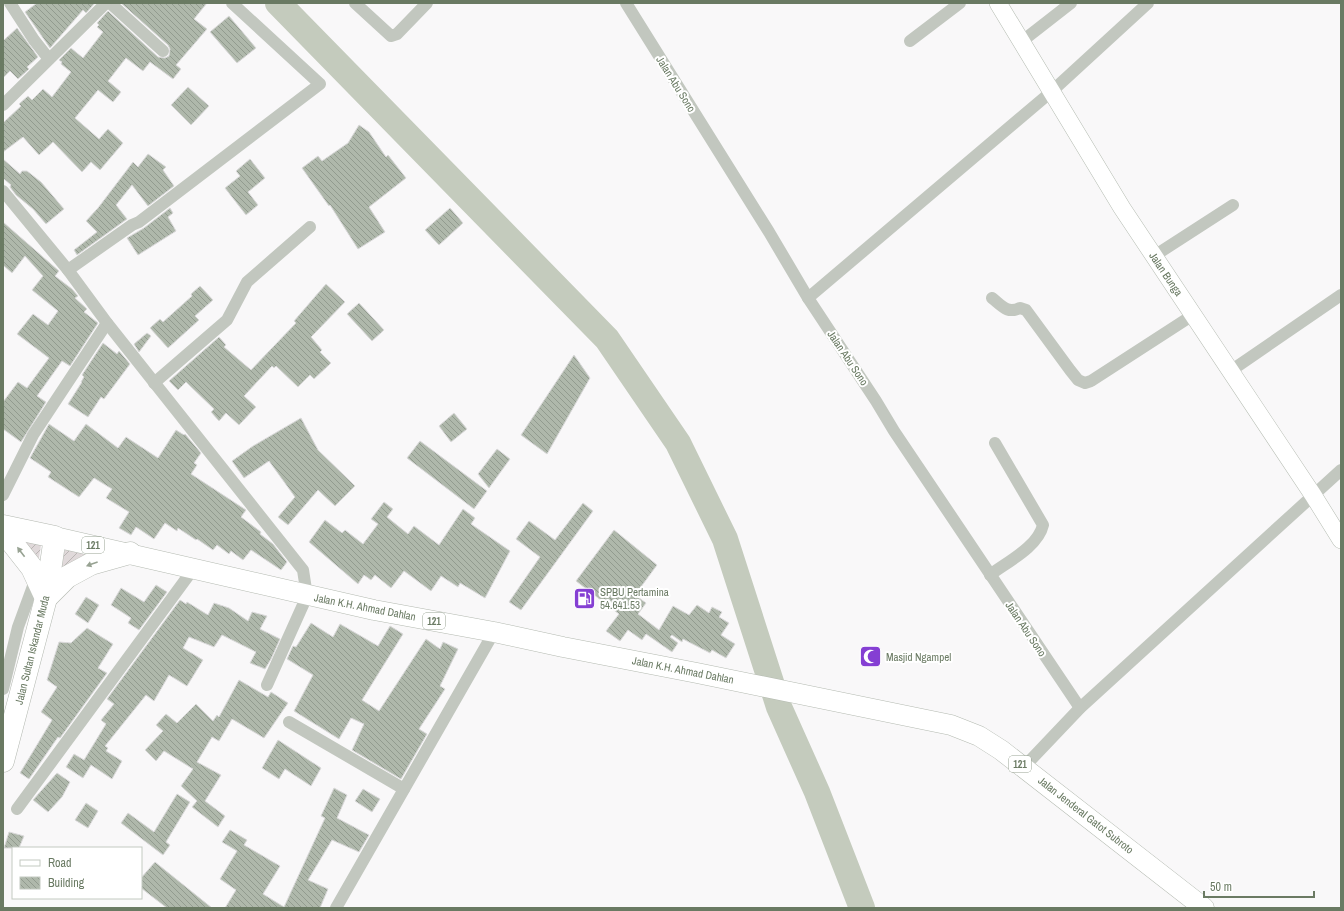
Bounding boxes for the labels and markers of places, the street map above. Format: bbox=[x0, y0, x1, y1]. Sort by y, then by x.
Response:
fuel station icon: SPBU Pertamina 54.641.53 bbox=[571, 585, 597, 611]
place label: SPBU Pertamina 54.641.53 bbox=[600, 585, 669, 612]
mosque icon: Masjid Ngampel bbox=[858, 644, 884, 670]
place label: Masjid Ngampel bbox=[886, 650, 951, 664]

